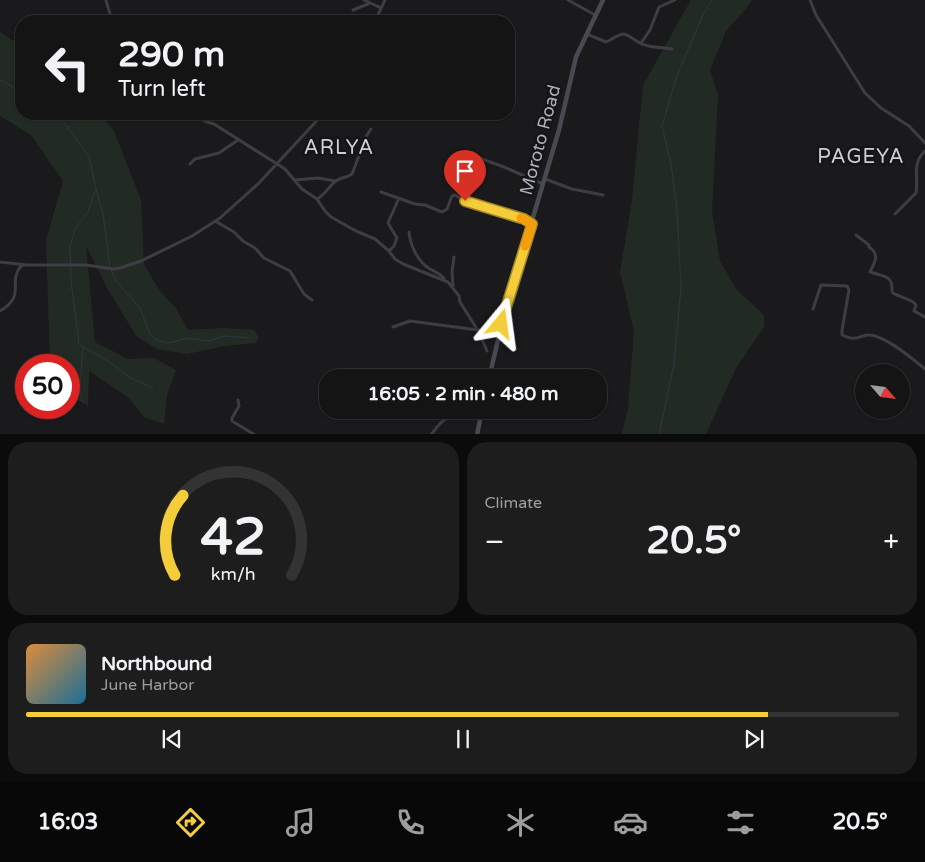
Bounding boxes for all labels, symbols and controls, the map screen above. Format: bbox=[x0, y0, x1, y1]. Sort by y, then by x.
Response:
text: 290 m bbox=[118, 34, 225, 76]
icon: left bbox=[35, 35, 100, 100]
text: Turn left bbox=[118, 76, 206, 102]
street label: Moroto Road bbox=[515, 82, 565, 198]
district label: ARLYA bbox=[304, 136, 374, 160]
district label: PAGEYA bbox=[817, 145, 905, 169]
pin bbox=[444, 150, 486, 201]
icon: arrive bbox=[451, 157, 479, 185]
position arrow bbox=[474, 297, 526, 349]
speed limit sign: 50 bbox=[15, 354, 80, 419]
north arrow bbox=[855, 364, 910, 419]
map controls bbox=[855, 364, 910, 419]
text: 16:05 · 2 min · 480 m bbox=[367, 383, 559, 405]
text: Climate bbox=[485, 493, 542, 513]
text: 42 bbox=[201, 506, 266, 569]
text: 20.5° bbox=[646, 518, 741, 564]
text: − bbox=[485, 525, 504, 559]
text: + bbox=[883, 525, 899, 559]
text: km/h bbox=[211, 564, 256, 585]
text: Northbound bbox=[101, 653, 212, 675]
text: June Harbor bbox=[101, 675, 194, 695]
icon: previous bbox=[158, 725, 186, 753]
icon: pause bbox=[449, 725, 477, 753]
icon: next bbox=[740, 725, 768, 753]
icon: directions bbox=[173, 805, 208, 840]
icon: music bbox=[283, 805, 318, 840]
icon: phone bbox=[393, 805, 428, 840]
icon: climate bbox=[503, 805, 538, 840]
icon: car bbox=[613, 805, 648, 840]
icon: filters bbox=[723, 805, 758, 840]
text: 16:03 bbox=[37, 809, 98, 835]
text: 20.5° bbox=[832, 809, 887, 835]

